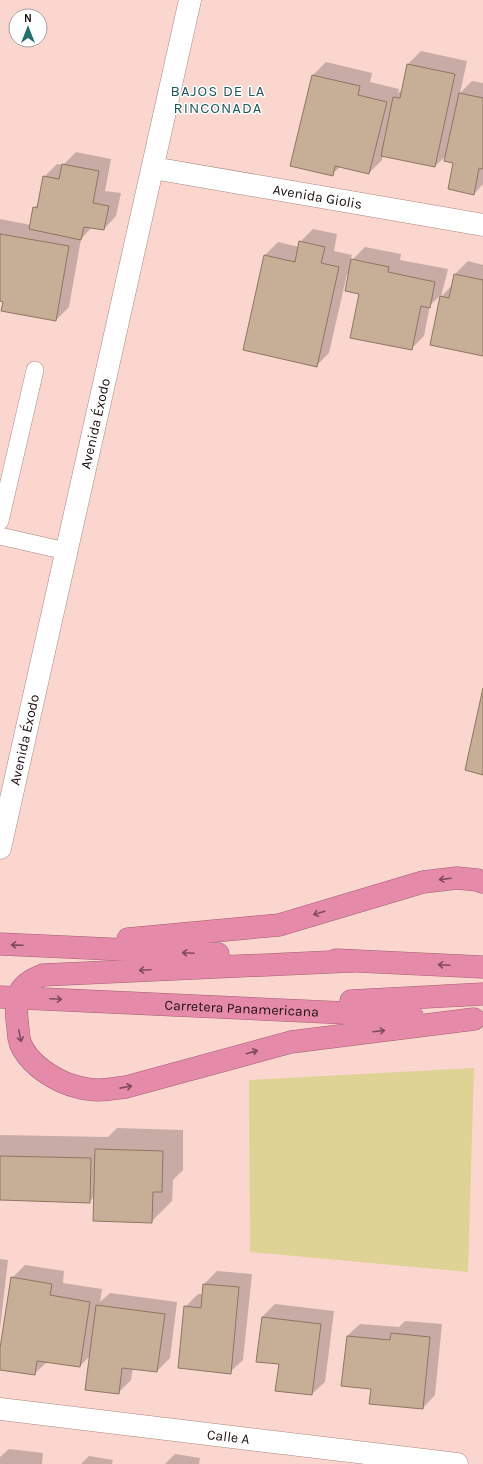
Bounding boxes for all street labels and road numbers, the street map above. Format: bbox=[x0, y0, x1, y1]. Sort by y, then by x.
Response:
street label: Avenida Giolis bbox=[272, 180, 364, 212]
street label: Avenida Éxodo bbox=[77, 376, 114, 471]
street label: Avenida Éxodo bbox=[6, 693, 43, 787]
street label: Carretera Panamericana bbox=[164, 996, 319, 1020]
street label: Calle A bbox=[206, 1425, 251, 1447]

